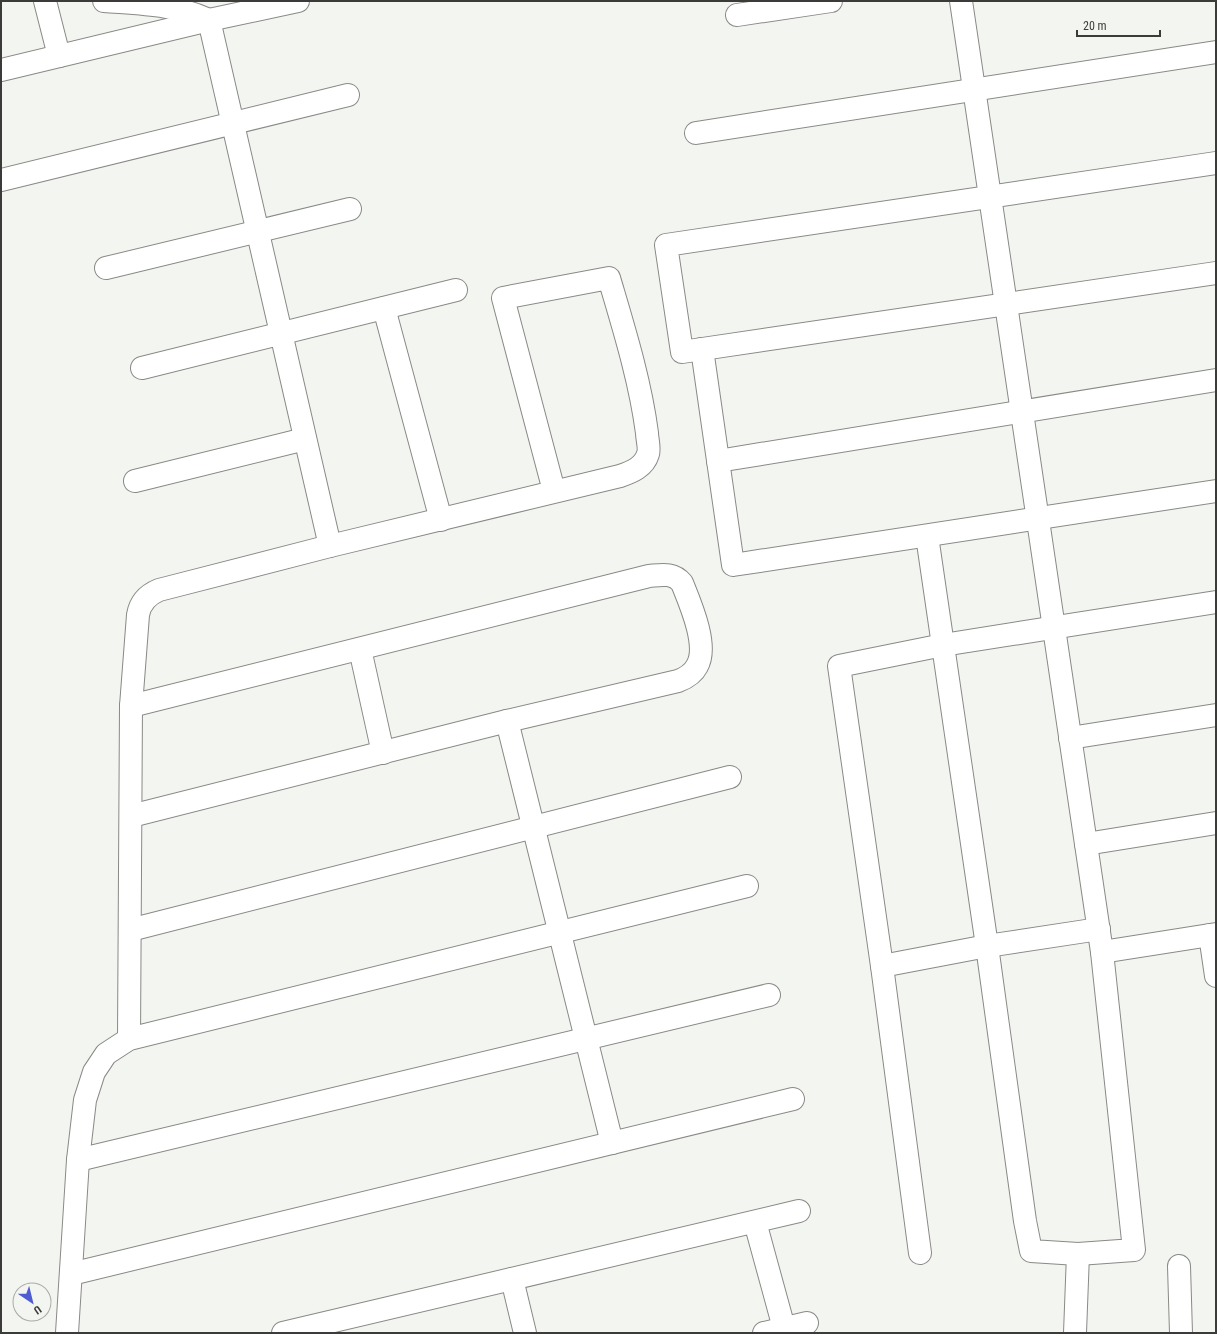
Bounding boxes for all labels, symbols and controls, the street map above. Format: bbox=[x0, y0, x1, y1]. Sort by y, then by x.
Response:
scale bar bbox=[1077, 12, 1160, 38]
text: 20 m bbox=[1083, 19, 1107, 33]
north arrow bbox=[12, 1282, 52, 1322]
text: U bbox=[31, 1303, 44, 1317]

